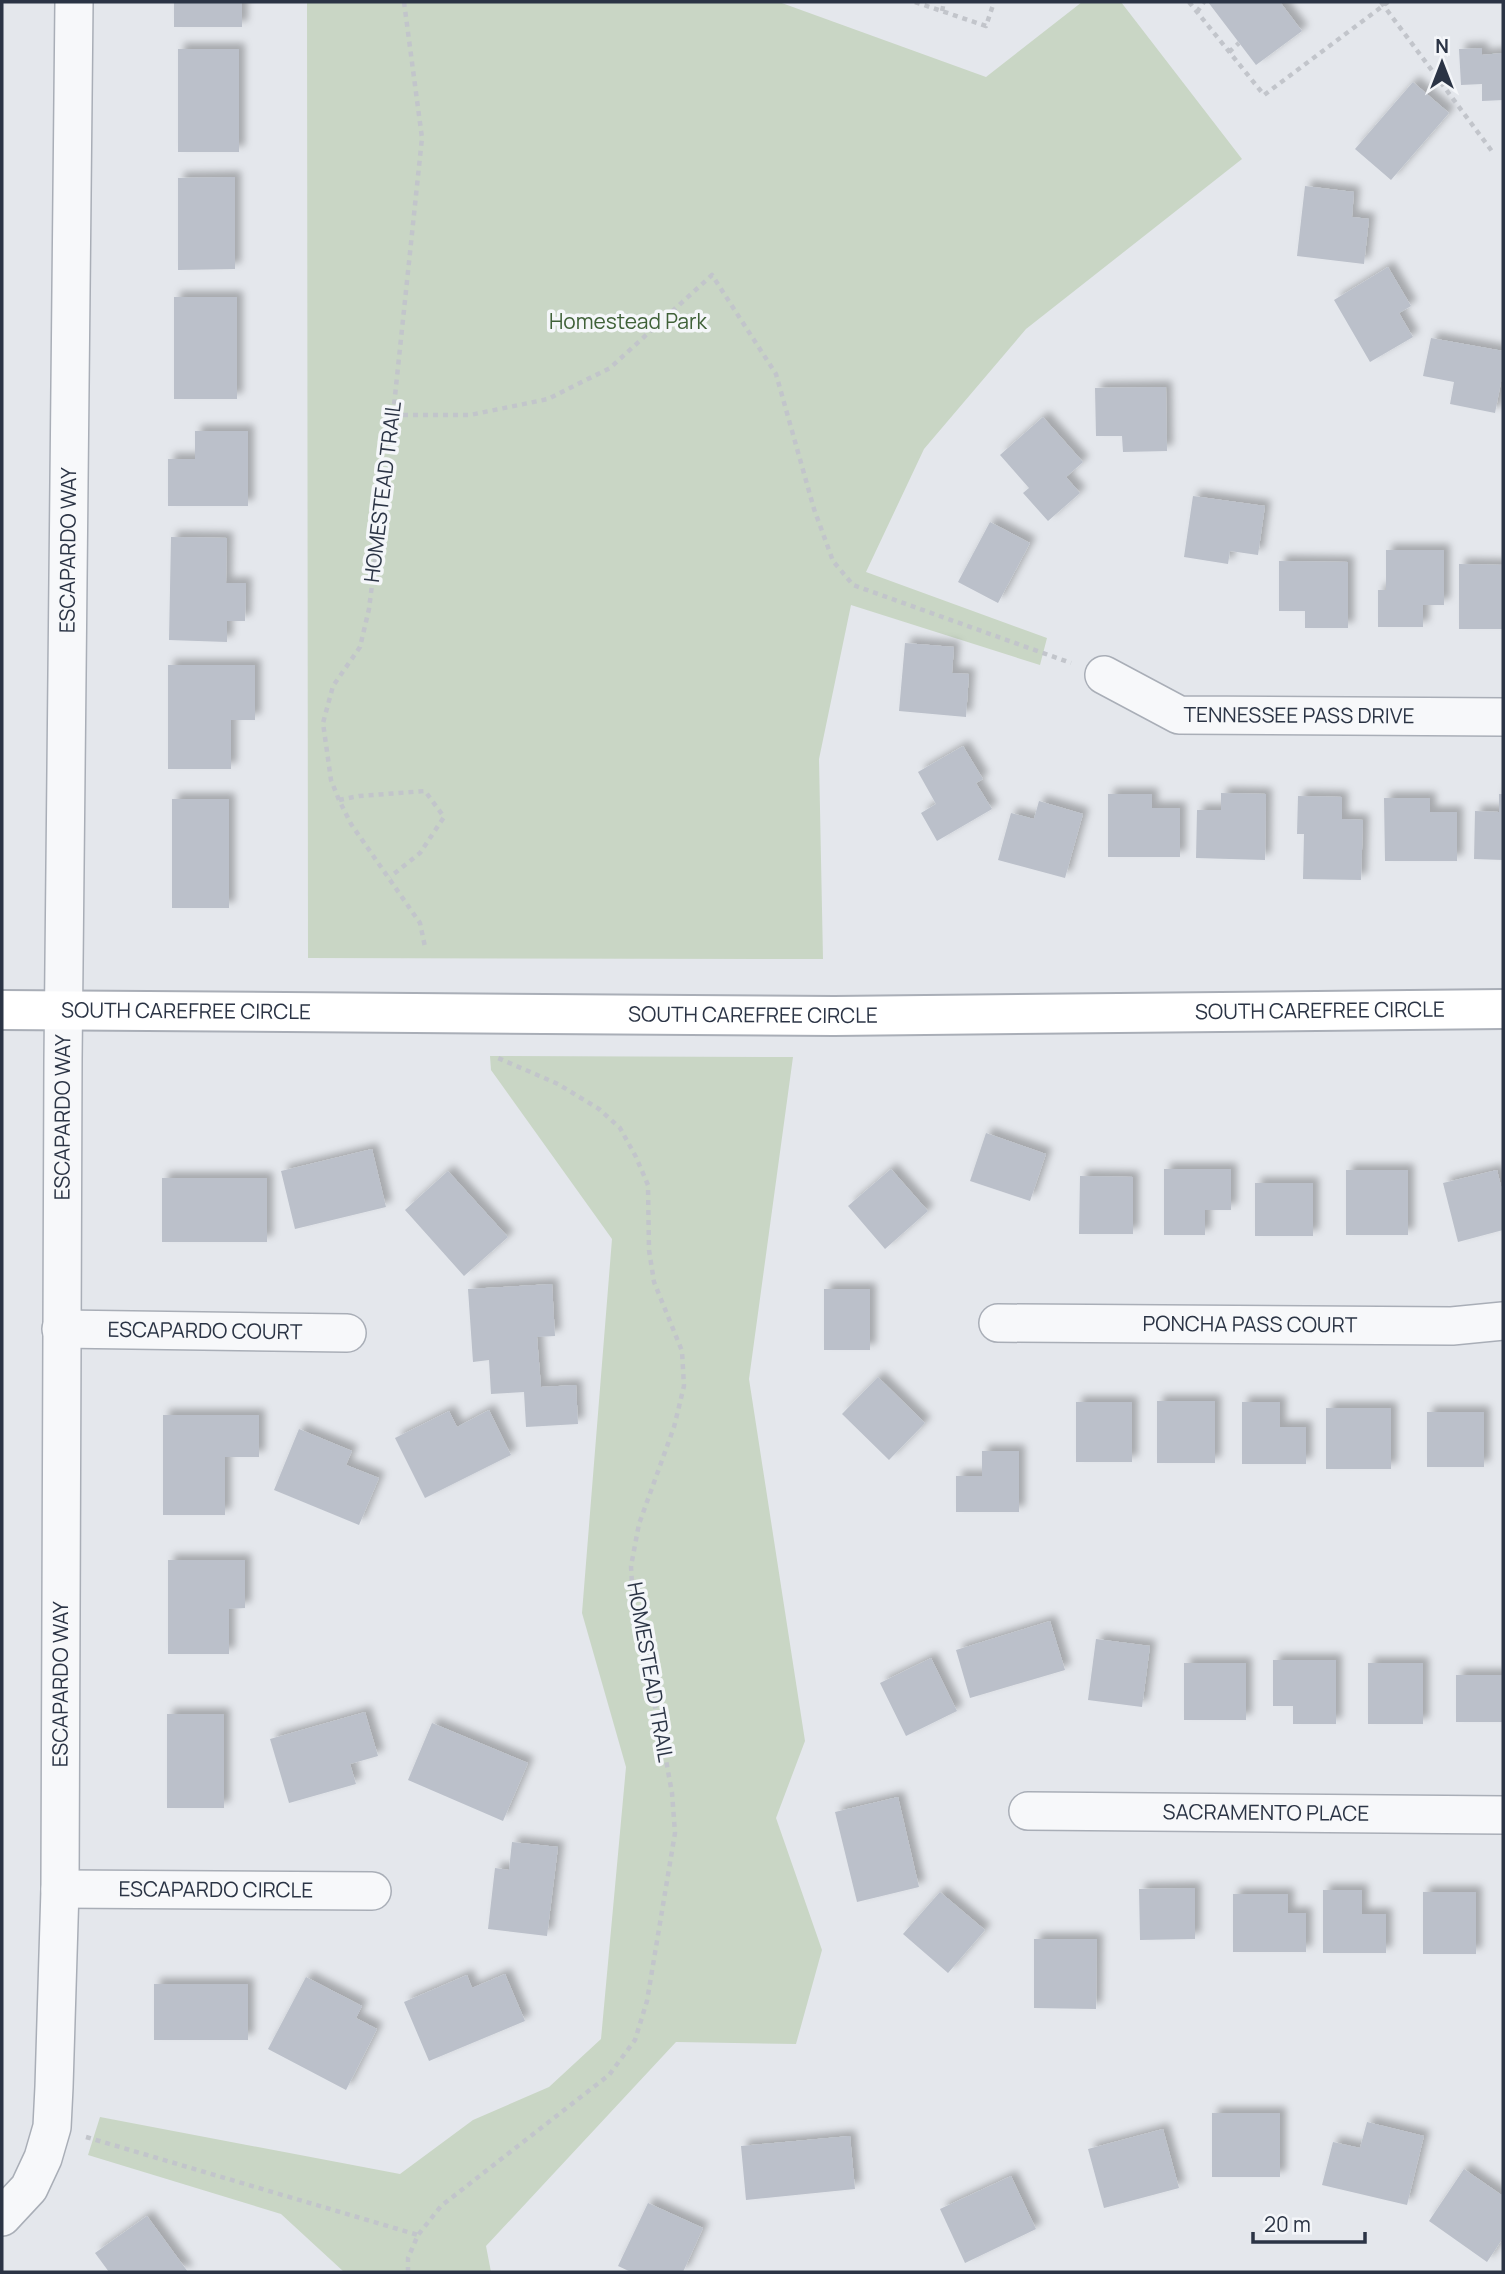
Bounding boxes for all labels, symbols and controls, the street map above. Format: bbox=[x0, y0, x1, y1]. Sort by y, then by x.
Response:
north arrow bbox=[1407, 28, 1477, 98]
text: N bbox=[1435, 33, 1449, 59]
park label: Homestead Park bbox=[549, 307, 708, 335]
street label: HOMESTEAD TRAIL bbox=[357, 399, 407, 584]
street label: ESCAPARDO WAY bbox=[52, 467, 82, 633]
street label: TENNESSEE PASS DRIVE bbox=[1183, 700, 1415, 729]
street label: SOUTH CAREFREE CIRCLE bbox=[61, 995, 311, 1025]
street label: SOUTH CAREFREE CIRCLE bbox=[1195, 995, 1445, 1025]
street label: SOUTH CAREFREE CIRCLE bbox=[628, 1000, 878, 1029]
street label: ESCAPARDO WAY bbox=[47, 1034, 76, 1200]
street label: PONCHA PASS COURT bbox=[1142, 1309, 1358, 1338]
street label: ESCAPARDO COURT bbox=[107, 1315, 303, 1345]
street label: HOMESTEAD TRAIL bbox=[621, 1580, 681, 1764]
street label: ESCAPARDO WAY bbox=[45, 1601, 74, 1767]
street label: SACRAMENTO PLACE bbox=[1163, 1797, 1369, 1827]
street label: ESCAPARDO CIRCLE bbox=[119, 1874, 313, 1904]
scale bar bbox=[1253, 2200, 1365, 2244]
text: 20 m bbox=[1264, 2210, 1311, 2238]

